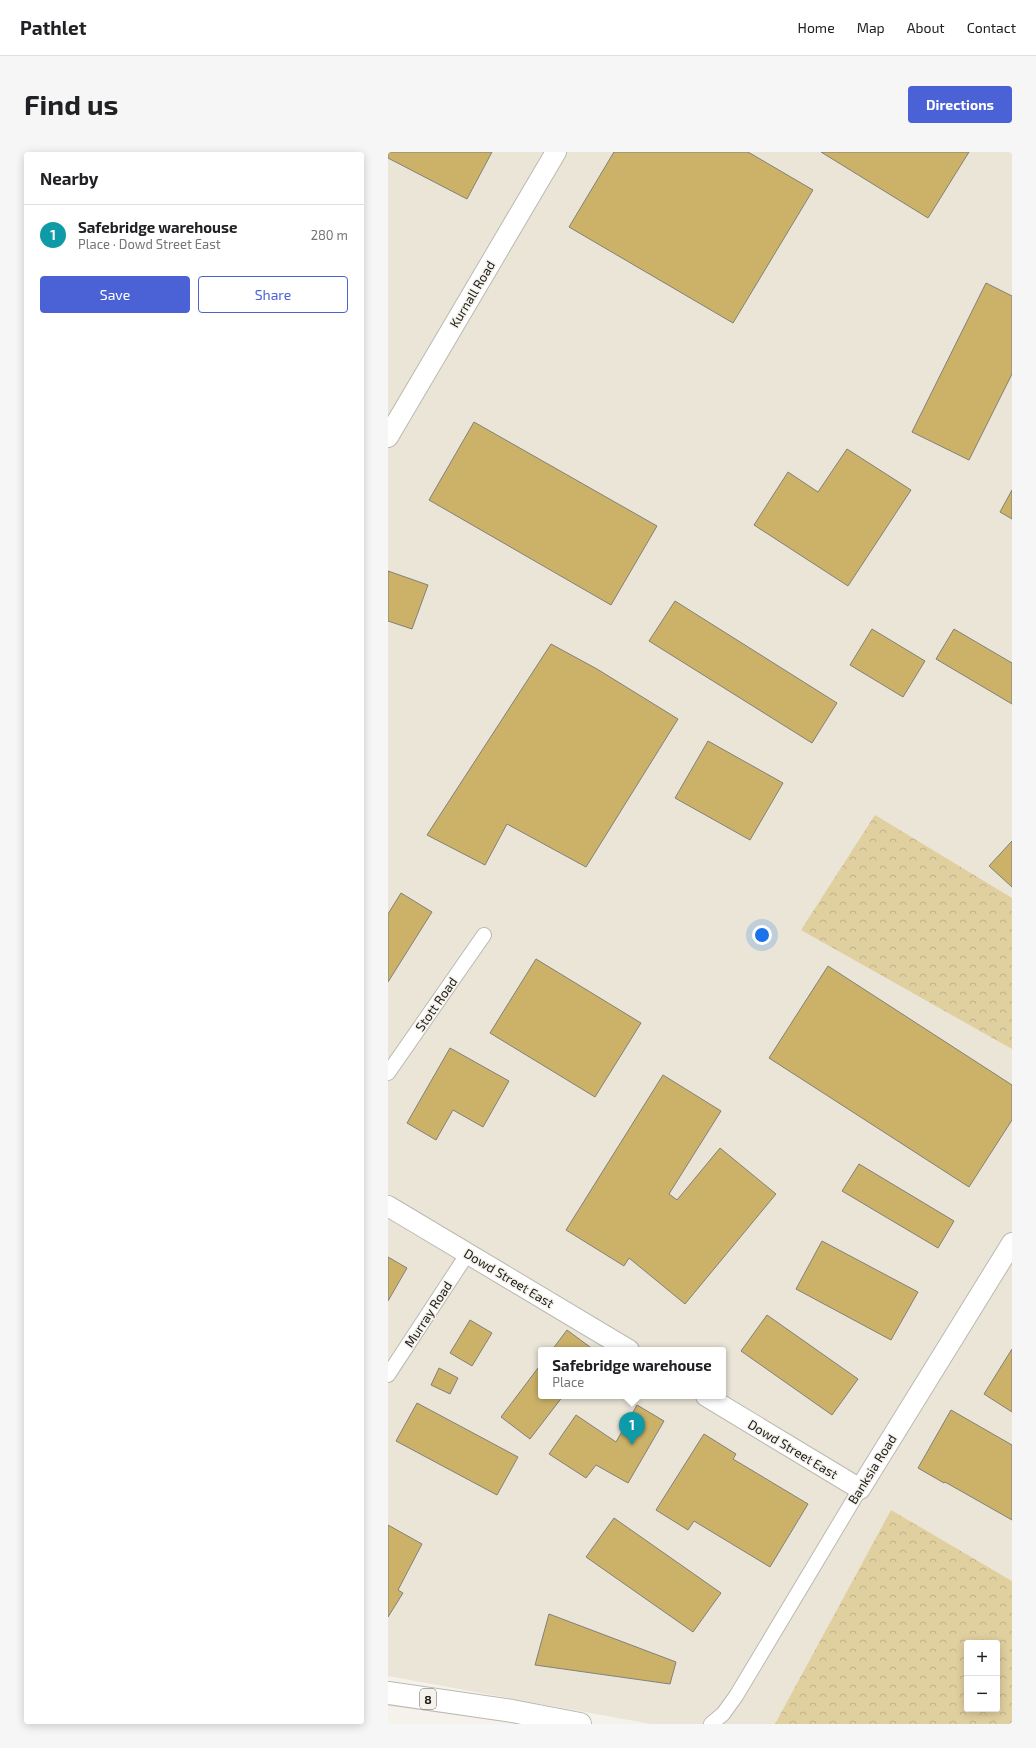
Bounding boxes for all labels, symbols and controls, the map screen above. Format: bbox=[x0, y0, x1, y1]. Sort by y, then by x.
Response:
text: Pathlet bbox=[20, 16, 86, 39]
text: Home bbox=[798, 19, 835, 36]
text: Map bbox=[857, 19, 885, 36]
text: About bbox=[907, 19, 945, 36]
text: Contact bbox=[967, 19, 1016, 36]
button: Directions bbox=[908, 86, 1012, 123]
text: Find us bbox=[24, 87, 118, 121]
text: Nearby bbox=[40, 168, 98, 188]
text: Safebridge warehouse bbox=[78, 218, 237, 236]
text: 1 bbox=[50, 227, 56, 243]
text: 280 m bbox=[311, 227, 348, 243]
text: Place · Dowd Street East bbox=[78, 236, 221, 252]
street label: Kurnall Road bbox=[446, 258, 498, 330]
button: Save bbox=[40, 276, 190, 313]
button: Share bbox=[198, 276, 348, 313]
your location bbox=[752, 925, 772, 945]
street label: Stott Road bbox=[412, 974, 460, 1034]
street label: Dowd Street East bbox=[461, 1245, 557, 1311]
street label: Murray Road bbox=[401, 1278, 455, 1350]
popup bbox=[538, 1347, 726, 1399]
text: Safebridge warehouse bbox=[552, 1356, 712, 1374]
text: Place bbox=[552, 1374, 584, 1390]
pin: 1 bbox=[619, 1412, 645, 1445]
street label: Dowd Street East bbox=[745, 1416, 841, 1482]
street label: Banksia Road bbox=[844, 1431, 900, 1507]
map controls bbox=[964, 1640, 1000, 1712]
button: + bbox=[964, 1640, 1000, 1676]
button: − bbox=[964, 1676, 1000, 1712]
road number: 8 bbox=[420, 1689, 436, 1709]

